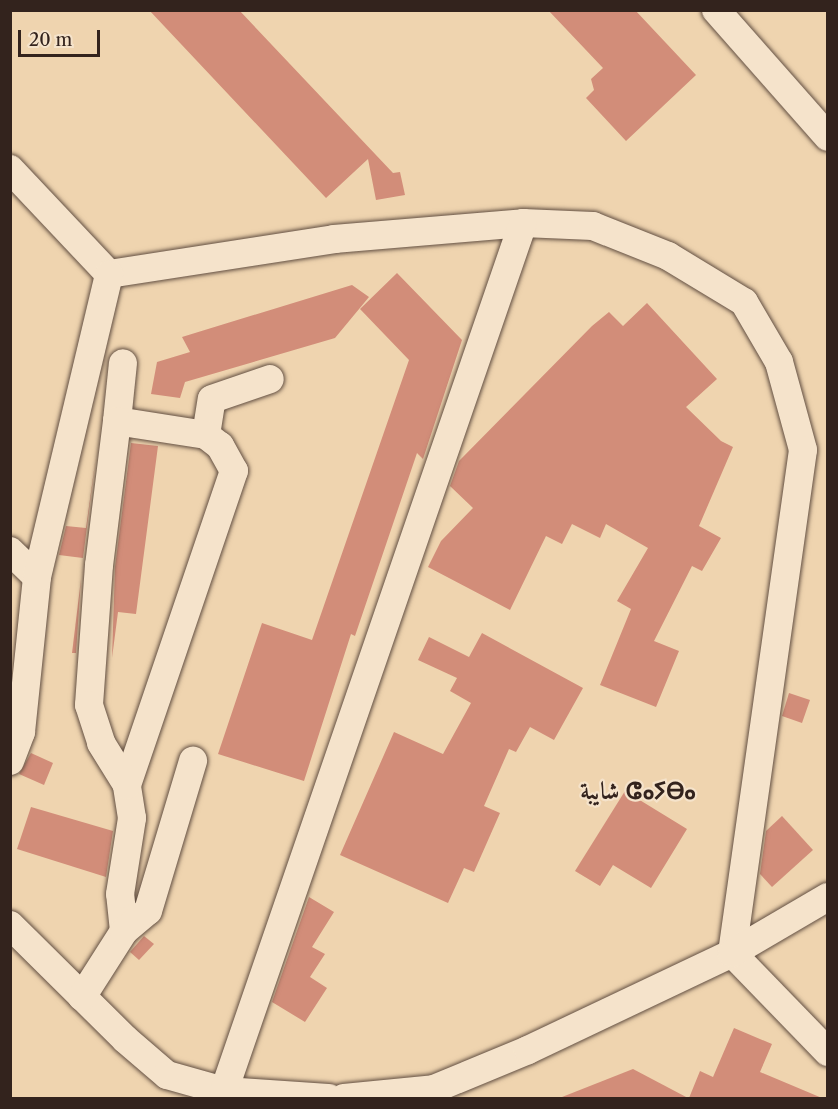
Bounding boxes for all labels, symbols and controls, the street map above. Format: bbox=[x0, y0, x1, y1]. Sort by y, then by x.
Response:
scale bar bbox=[21, 18, 104, 56]
text: 20 m bbox=[29, 29, 72, 51]
district label: شايبة ⵛⴰⵢⴱⴰ bbox=[580, 777, 696, 805]

